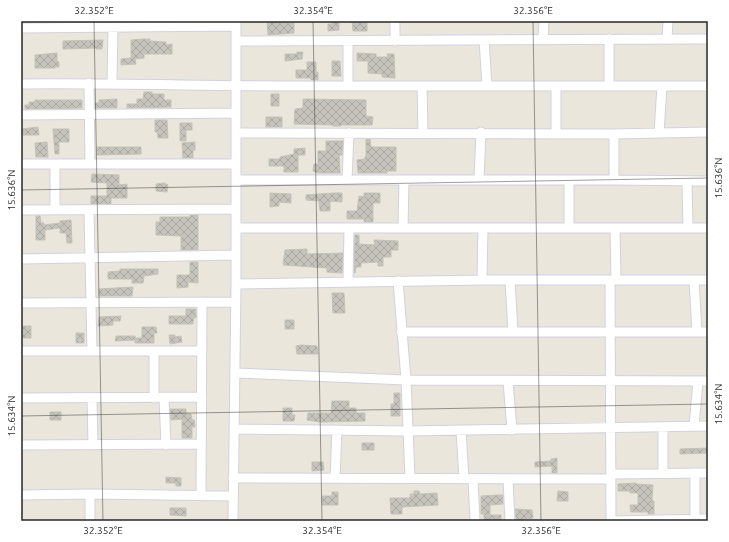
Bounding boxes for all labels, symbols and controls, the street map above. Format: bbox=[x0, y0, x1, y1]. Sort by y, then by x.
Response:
text: 32.352°E bbox=[74, 5, 114, 16]
text: 32.354°E bbox=[293, 5, 333, 16]
text: 32.356°E bbox=[513, 5, 553, 16]
text: 15.636°N bbox=[713, 157, 724, 199]
text: 15.636°N bbox=[6, 169, 17, 211]
text: 15.634°N bbox=[713, 383, 724, 425]
text: 15.634°N bbox=[6, 395, 17, 437]
text: 32.352°E bbox=[83, 525, 123, 536]
text: 32.354°E bbox=[302, 525, 342, 536]
text: 32.356°E bbox=[521, 525, 561, 536]

